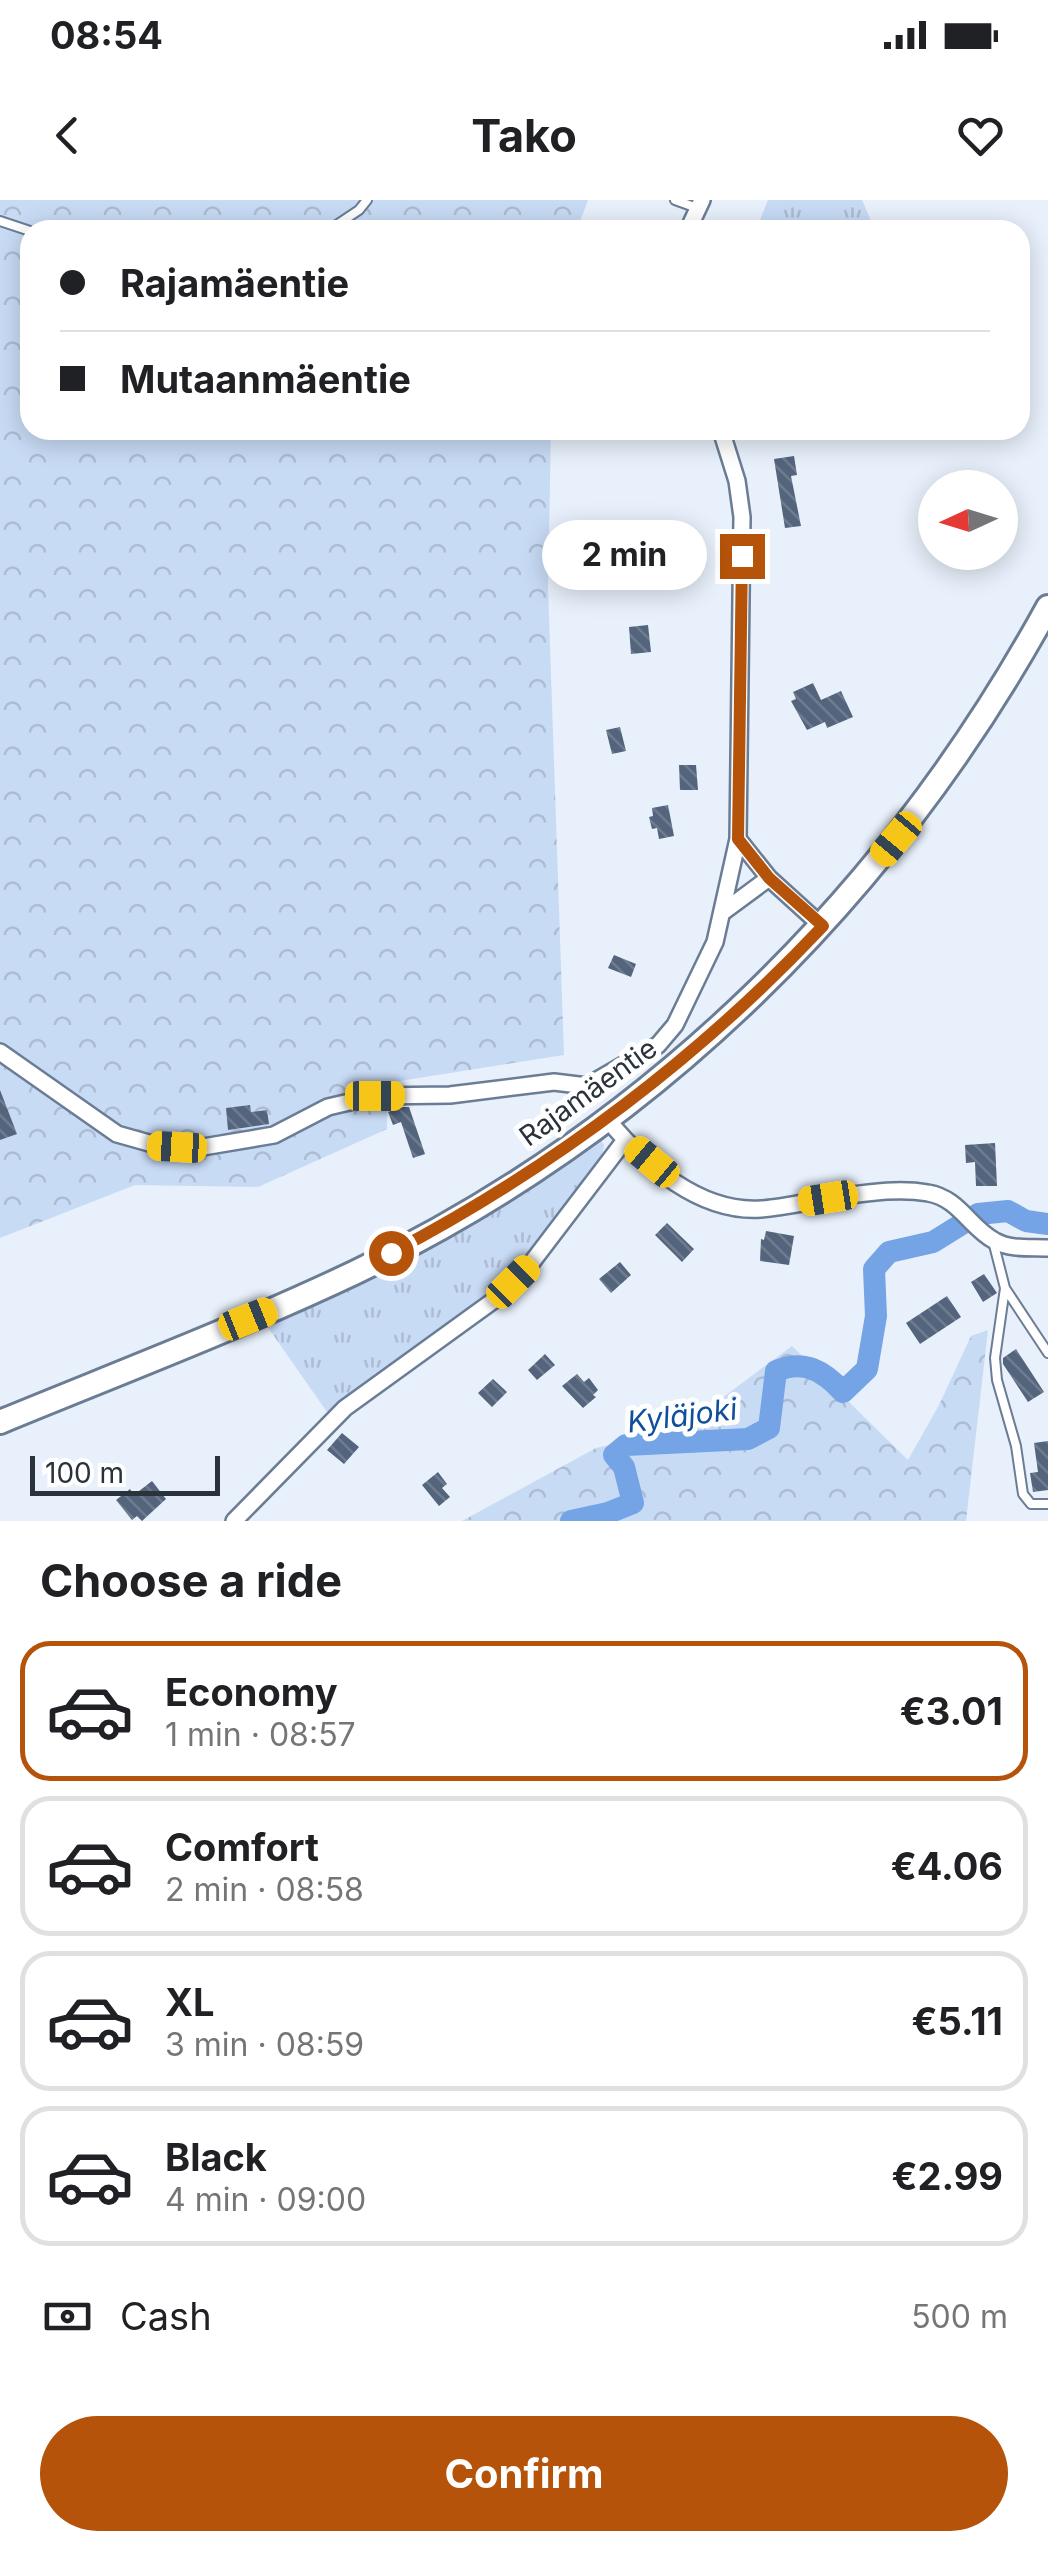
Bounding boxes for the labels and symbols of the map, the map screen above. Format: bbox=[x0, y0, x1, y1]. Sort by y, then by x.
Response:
north arrow bbox=[918, 470, 1018, 570]
callout: 2 min bbox=[542, 521, 707, 591]
route end bbox=[720, 534, 765, 579]
car bbox=[865, 806, 927, 872]
street label: Rajamäentie bbox=[513, 1031, 663, 1153]
car bbox=[345, 1081, 405, 1111]
car bbox=[146, 1130, 208, 1164]
car bbox=[619, 1131, 685, 1193]
car bbox=[796, 1178, 860, 1218]
route start bbox=[369, 1231, 414, 1276]
car bbox=[481, 1250, 545, 1314]
car bbox=[215, 1294, 281, 1344]
water label: Kyläjoki bbox=[625, 1390, 740, 1440]
scale bar bbox=[30, 1451, 220, 1496]

